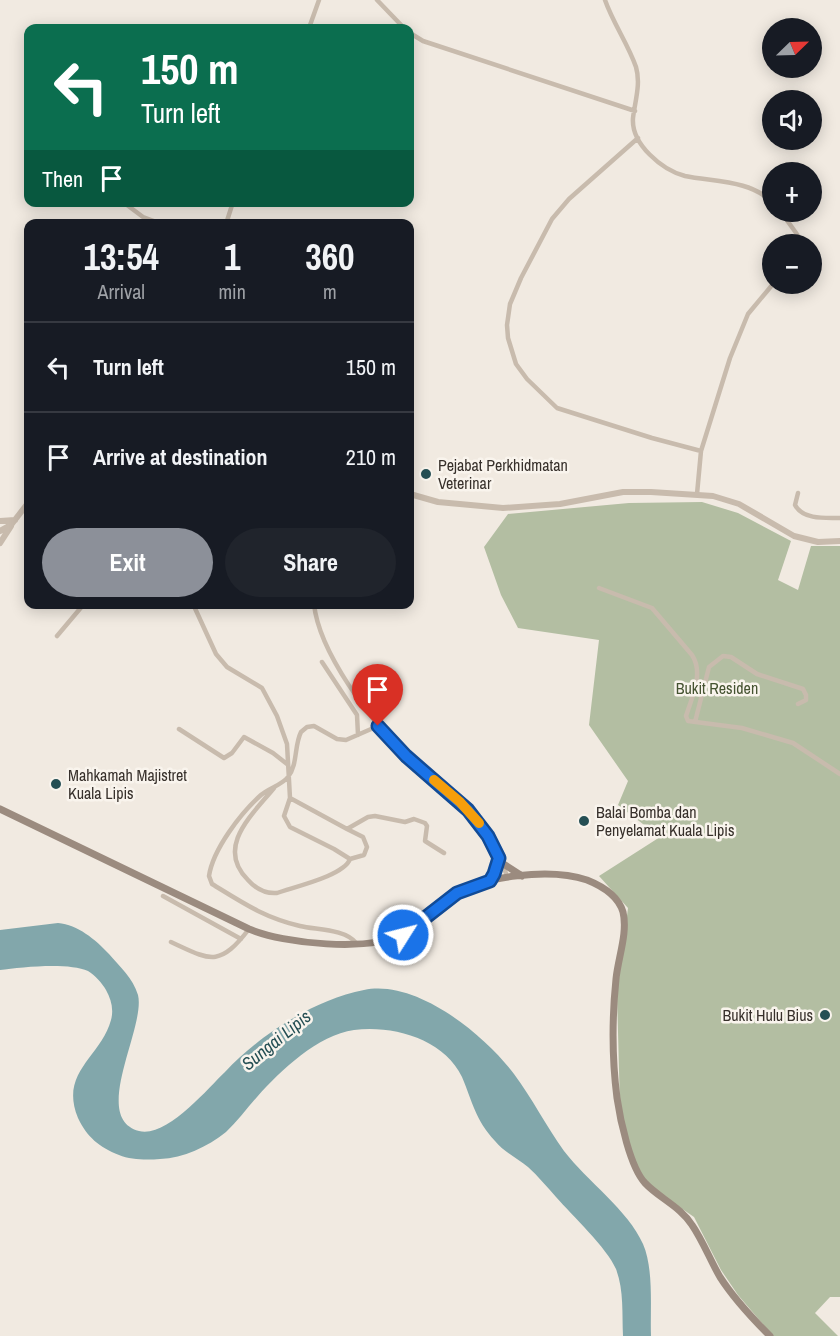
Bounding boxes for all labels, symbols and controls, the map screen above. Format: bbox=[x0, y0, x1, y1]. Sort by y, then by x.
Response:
north arrow bbox=[762, 18, 822, 78]
map controls bbox=[762, 18, 822, 294]
text: 150 m bbox=[141, 41, 239, 97]
icon: left bbox=[42, 48, 120, 126]
button: sound bbox=[762, 90, 822, 150]
text: Turn left bbox=[141, 95, 220, 131]
icon: arrive bbox=[95, 162, 128, 195]
button: + bbox=[762, 162, 822, 222]
text: Then bbox=[42, 164, 83, 194]
text: 13:54 bbox=[83, 233, 159, 281]
text: 1 bbox=[224, 233, 240, 281]
text: 360 bbox=[305, 233, 355, 281]
button: − bbox=[762, 234, 822, 294]
text: Arrival bbox=[98, 278, 145, 305]
text: min bbox=[218, 278, 246, 305]
text: m bbox=[323, 278, 337, 305]
icon: left bbox=[42, 351, 75, 384]
text: Turn left bbox=[93, 352, 164, 382]
text: 150 m bbox=[346, 352, 396, 382]
icon: arrive bbox=[42, 441, 75, 474]
text: Arrive at destination bbox=[93, 442, 267, 472]
text: 210 m bbox=[346, 442, 396, 472]
place label: Pejabat Perkhidmatan Veterinar bbox=[438, 454, 568, 494]
marker: Pejabat Perkhidmatan Veterinar bbox=[419, 467, 433, 481]
button: Exit bbox=[42, 528, 213, 597]
button: Share bbox=[225, 528, 396, 597]
pin bbox=[352, 664, 403, 726]
icon: arrive bbox=[361, 673, 394, 706]
park label: Bukit Residen bbox=[676, 677, 758, 699]
place label: Mahkamah Majistret Kuala Lipis bbox=[68, 764, 187, 804]
marker: Mahkamah Majistret Kuala Lipis bbox=[49, 777, 63, 791]
place label: Balai Bomba dan Penyelamat Kuala Lipis bbox=[596, 801, 735, 841]
marker: Balai Bomba dan Penyelamat Kuala Lipis bbox=[577, 814, 591, 828]
position arrow bbox=[371, 903, 435, 967]
water label: Sungai Lipis bbox=[236, 1004, 316, 1076]
place label: Bukit Hulu Bius bbox=[723, 1004, 813, 1026]
marker: Bukit Hulu Bius bbox=[818, 1008, 832, 1022]

